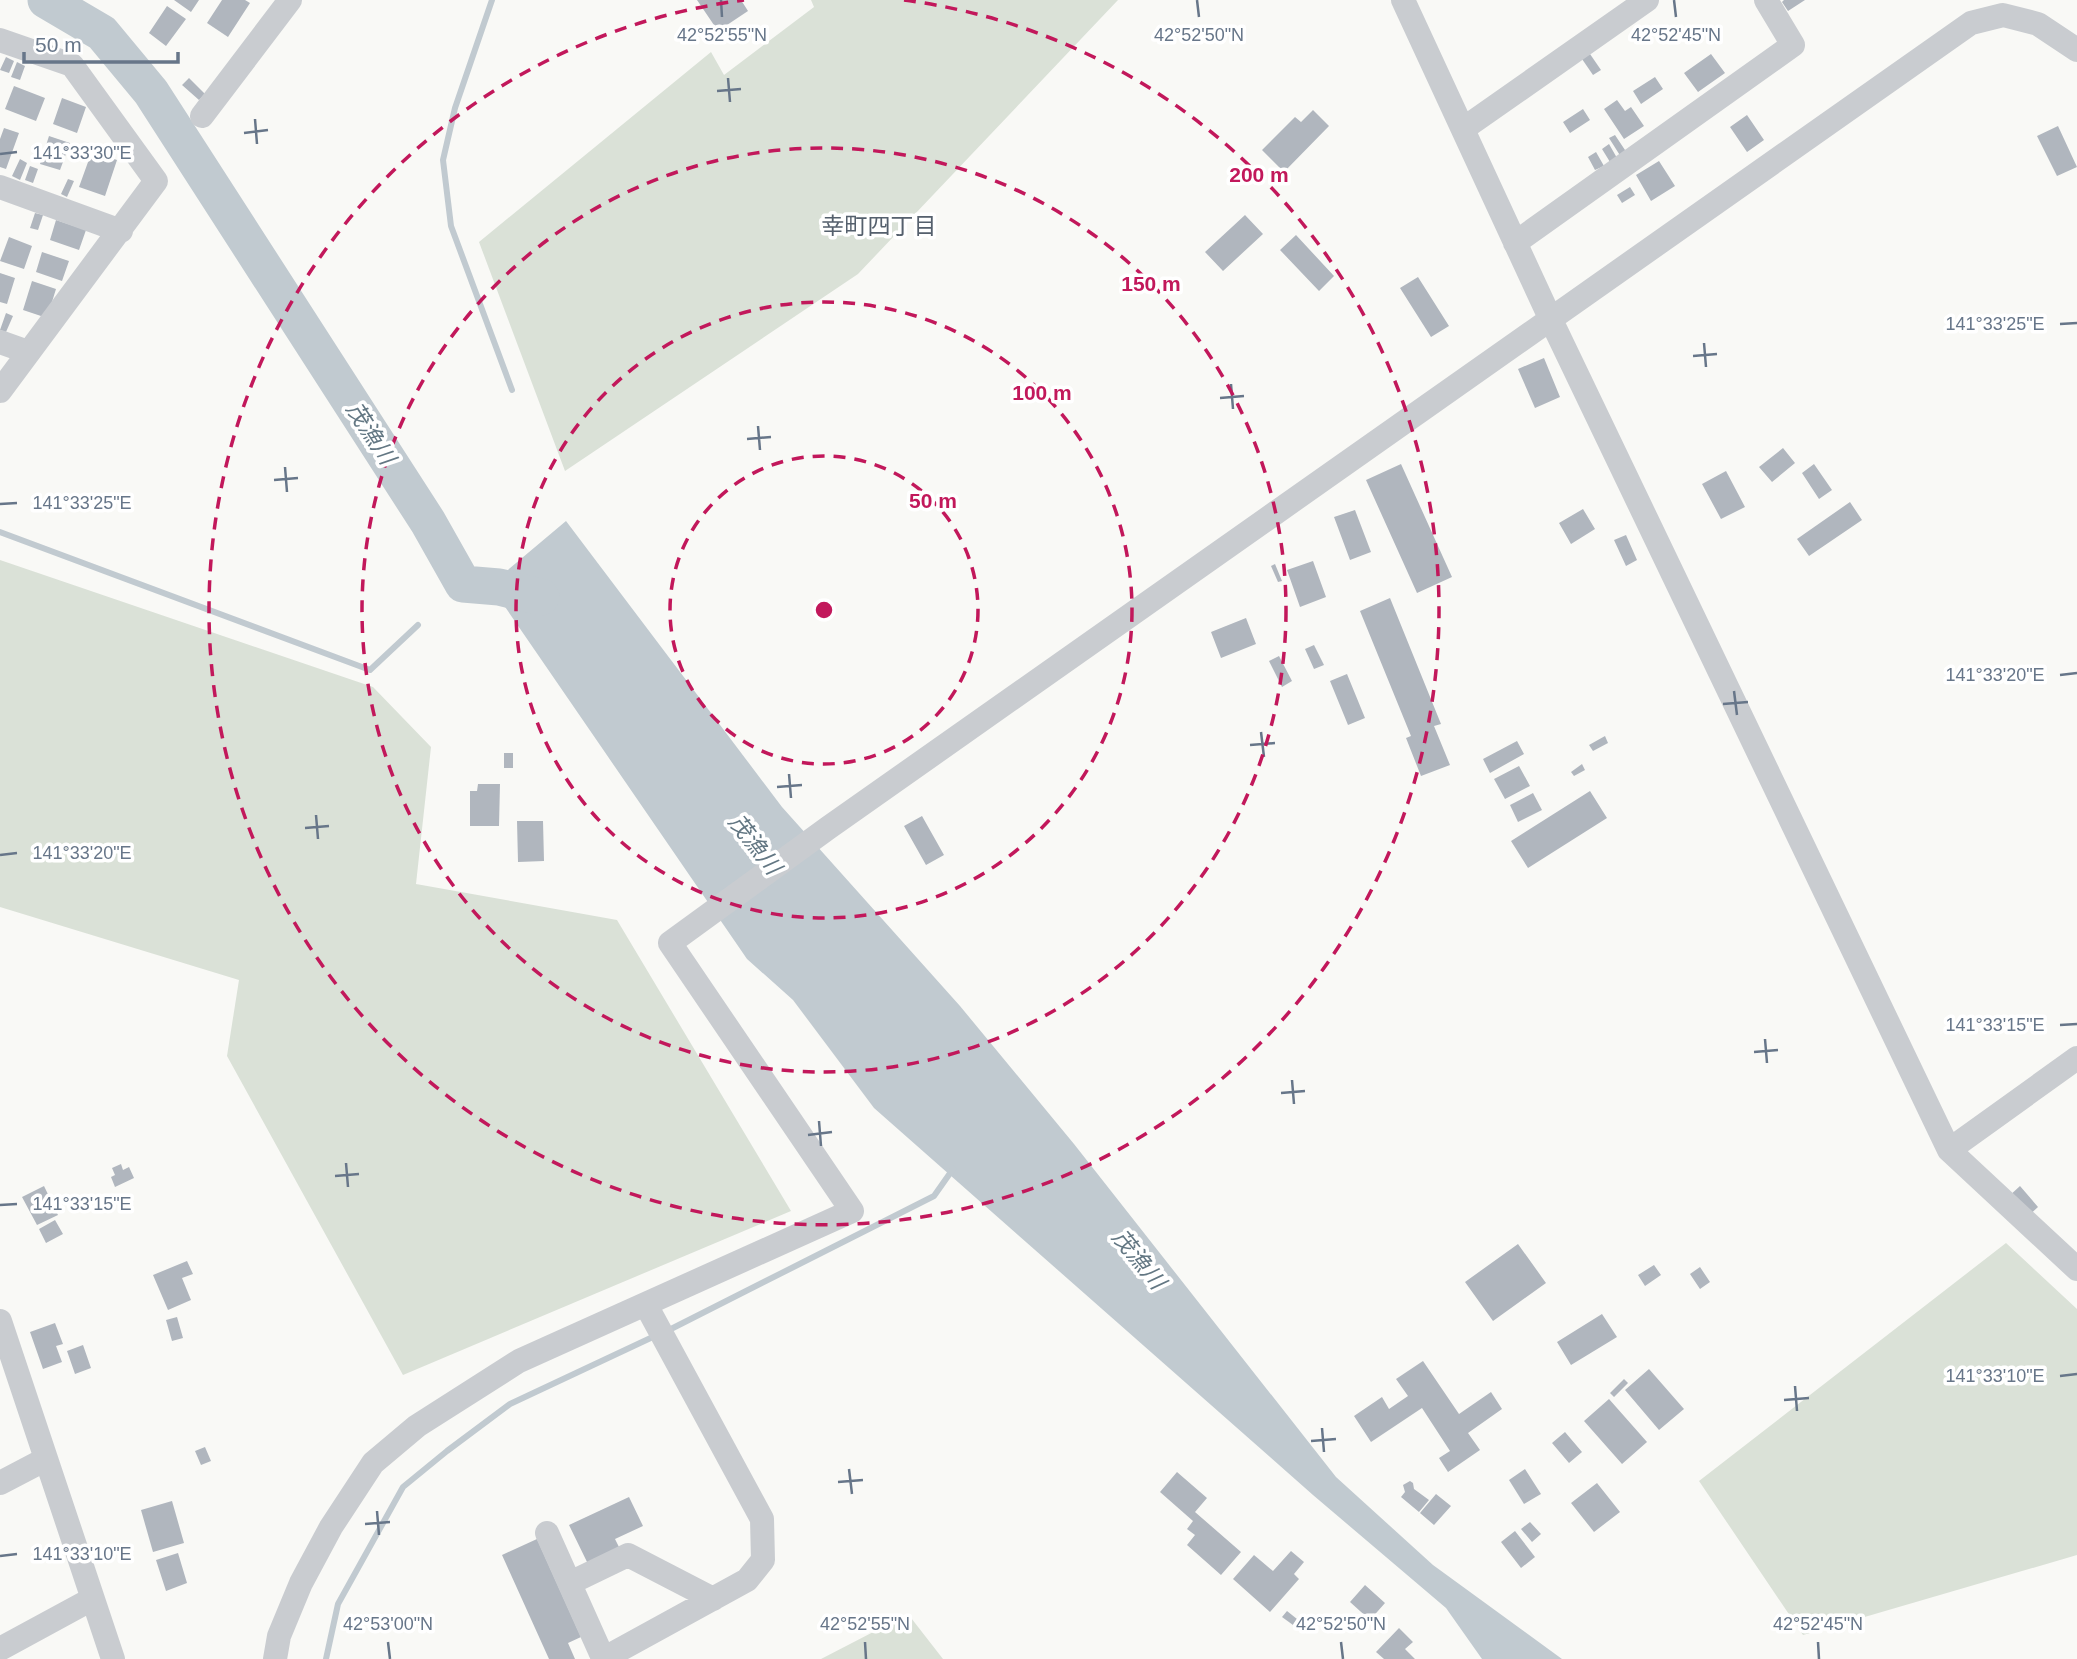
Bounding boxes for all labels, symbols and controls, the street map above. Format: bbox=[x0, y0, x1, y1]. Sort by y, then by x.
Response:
scale bar bbox=[24, 21, 178, 65]
text: 42°52'55"N bbox=[677, 25, 767, 45]
text: 42°52'50"N bbox=[1154, 25, 1244, 45]
text: 42°52'45"N bbox=[1631, 25, 1721, 45]
text: 50 m bbox=[35, 33, 82, 56]
text: 141°33'30"E bbox=[32, 143, 132, 163]
text: 200 m bbox=[1229, 163, 1289, 186]
district label: 幸町四丁目 bbox=[822, 213, 937, 239]
text: 150 m bbox=[1121, 272, 1181, 295]
text: 141°33'25"E bbox=[1945, 314, 2045, 334]
text: 100 m bbox=[1012, 381, 1072, 404]
water label: 茂漁川 bbox=[341, 397, 402, 472]
text: 50 m bbox=[909, 489, 957, 512]
text: 141°33'25"E bbox=[32, 493, 132, 513]
centre of rings bbox=[812, 598, 836, 622]
text: 141°33'20"E bbox=[1945, 665, 2045, 685]
water label: 茂漁川 bbox=[724, 809, 788, 882]
text: 141°33'20"E bbox=[32, 843, 132, 863]
text: 141°33'15"E bbox=[1945, 1015, 2045, 1035]
text: 141°33'15"E bbox=[32, 1194, 132, 1214]
water label: 茂漁川 bbox=[1107, 1224, 1173, 1296]
text: 141°33'10"E bbox=[1945, 1366, 2045, 1386]
text: 141°33'10"E bbox=[32, 1544, 132, 1564]
text: 42°53'00"N bbox=[343, 1614, 433, 1634]
text: 42°52'55"N bbox=[820, 1614, 910, 1634]
text: 42°52'50"N bbox=[1296, 1614, 1386, 1634]
text: 42°52'45"N bbox=[1773, 1614, 1863, 1634]

